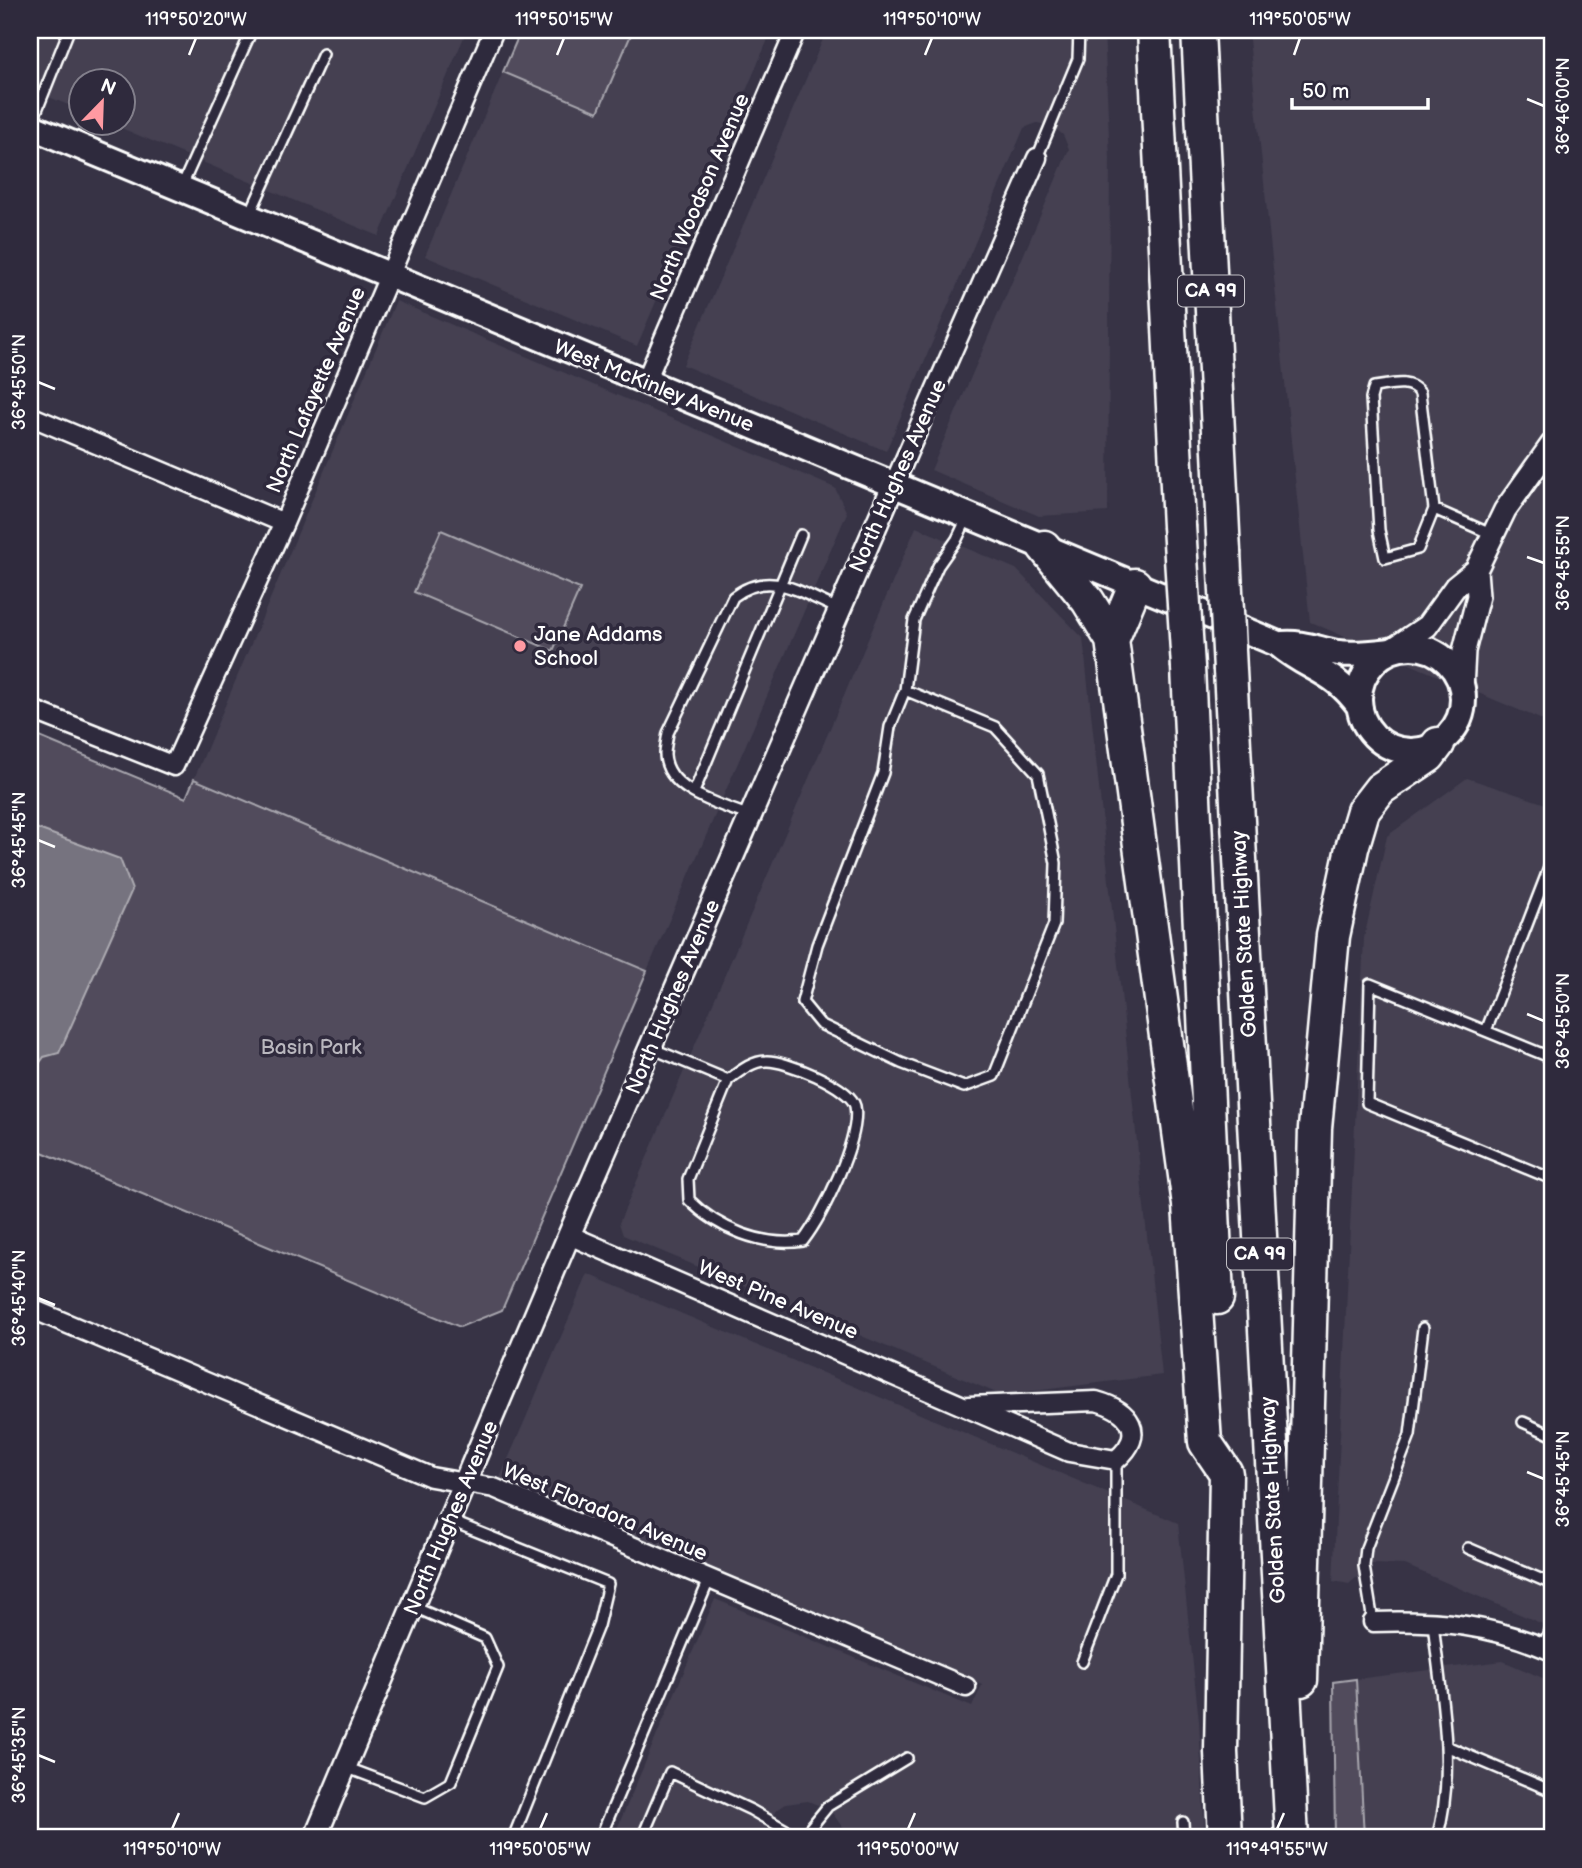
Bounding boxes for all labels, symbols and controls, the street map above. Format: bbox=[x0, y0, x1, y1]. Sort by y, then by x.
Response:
text: 119°50'20"W bbox=[145, 9, 248, 30]
text: 119°50'15"W bbox=[515, 9, 614, 30]
text: 119°50'10"W bbox=[883, 9, 982, 30]
text: 119°50'05"W bbox=[1249, 9, 1351, 30]
text: 36°46'00"N bbox=[1553, 57, 1574, 155]
north arrow bbox=[66, 66, 136, 136]
scale bar bbox=[1292, 66, 1428, 110]
text: N bbox=[97, 74, 119, 101]
text: 50 m bbox=[1302, 79, 1349, 104]
street label: North Woodson Avenue bbox=[645, 90, 755, 304]
road number: CA 99 bbox=[1178, 276, 1244, 306]
street label: North Lafayette Avenue bbox=[261, 283, 371, 497]
text: 36°45'50"N bbox=[9, 334, 30, 430]
street label: West McKinley Avenue bbox=[550, 334, 758, 438]
street label: North Hughes Avenue bbox=[844, 375, 952, 577]
text: 36°45'55"N bbox=[1553, 515, 1574, 611]
place label: Jane Addams School bbox=[534, 622, 663, 671]
marker: Jane Addams School bbox=[512, 638, 528, 654]
text: 36°45'45"N bbox=[9, 792, 30, 888]
street label: Golden State Highway bbox=[1226, 829, 1262, 1038]
street label: North Hughes Avenue bbox=[621, 896, 725, 1098]
text: 36°45'50"N bbox=[1553, 973, 1574, 1069]
park label: Basin Park bbox=[260, 1035, 362, 1060]
road number: CA 99 bbox=[1227, 1238, 1293, 1270]
text: 36°45'40"N bbox=[9, 1249, 30, 1347]
street label: West Pine Avenue bbox=[694, 1255, 862, 1345]
street label: Golden State Highway bbox=[1255, 1395, 1291, 1604]
street label: North Hughes Avenue bbox=[399, 1417, 503, 1619]
text: 36°45'45"N bbox=[1553, 1431, 1574, 1527]
street label: West Floradora Avenue bbox=[499, 1457, 711, 1567]
text: 36°45'35"N bbox=[9, 1707, 30, 1803]
text: 119°50'10"W bbox=[123, 1839, 222, 1860]
text: 119°50'05"W bbox=[489, 1839, 591, 1860]
text: 119°50'00"W bbox=[857, 1839, 960, 1860]
text: 119°49'55"W bbox=[1226, 1839, 1328, 1860]

